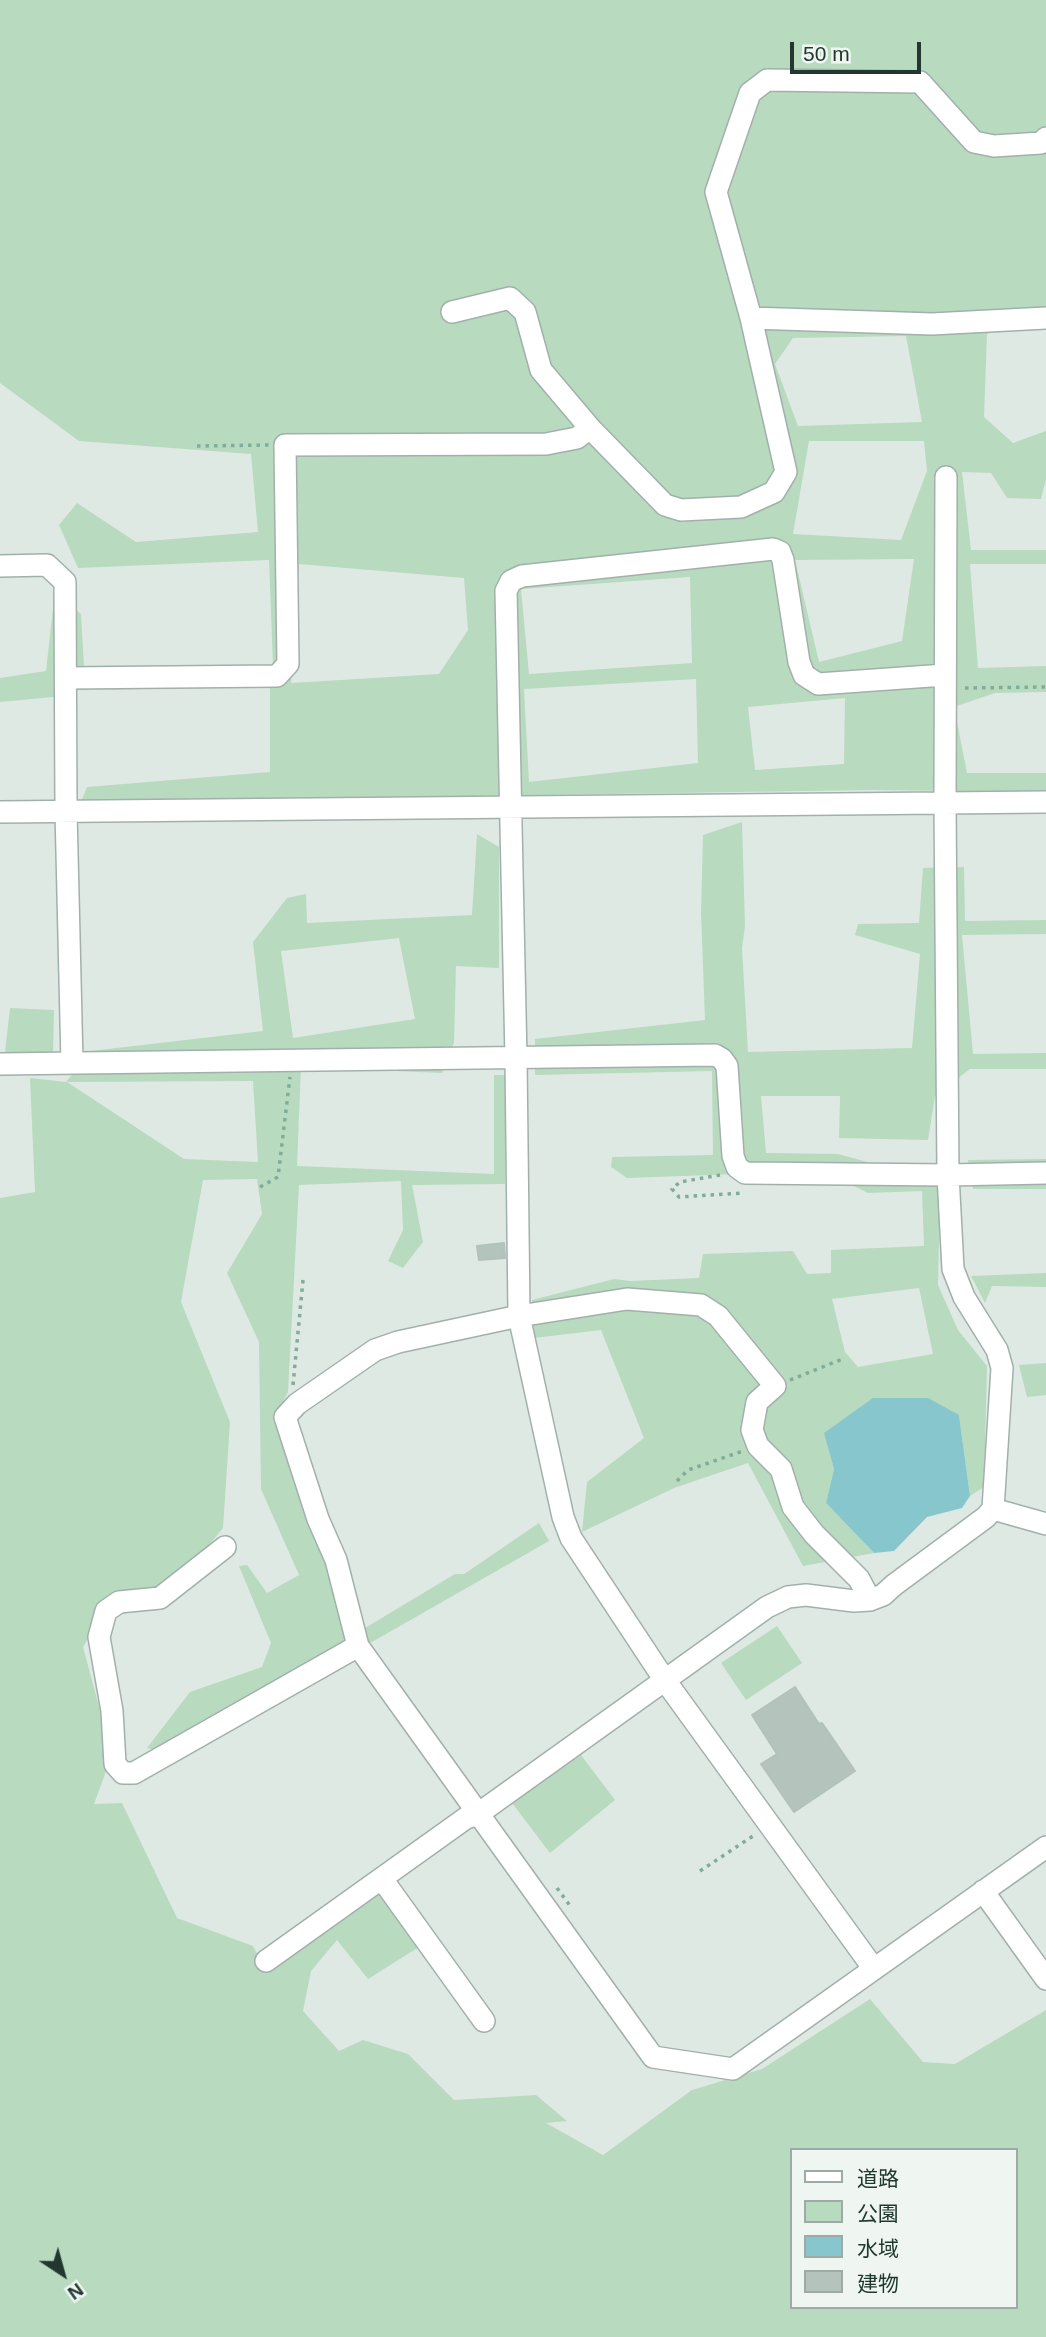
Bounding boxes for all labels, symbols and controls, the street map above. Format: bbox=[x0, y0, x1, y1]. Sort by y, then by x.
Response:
scale bar bbox=[794, 28, 925, 72]
text: 50 m bbox=[803, 42, 850, 65]
legend bbox=[790, 2148, 1018, 2309]
text: 道路 bbox=[857, 2167, 899, 2190]
text: 公園 bbox=[857, 2202, 899, 2225]
text: 水域 bbox=[857, 2237, 899, 2260]
north arrow bbox=[28, 2239, 98, 2309]
text: 建物 bbox=[857, 2272, 899, 2295]
text: N bbox=[64, 2279, 87, 2304]

